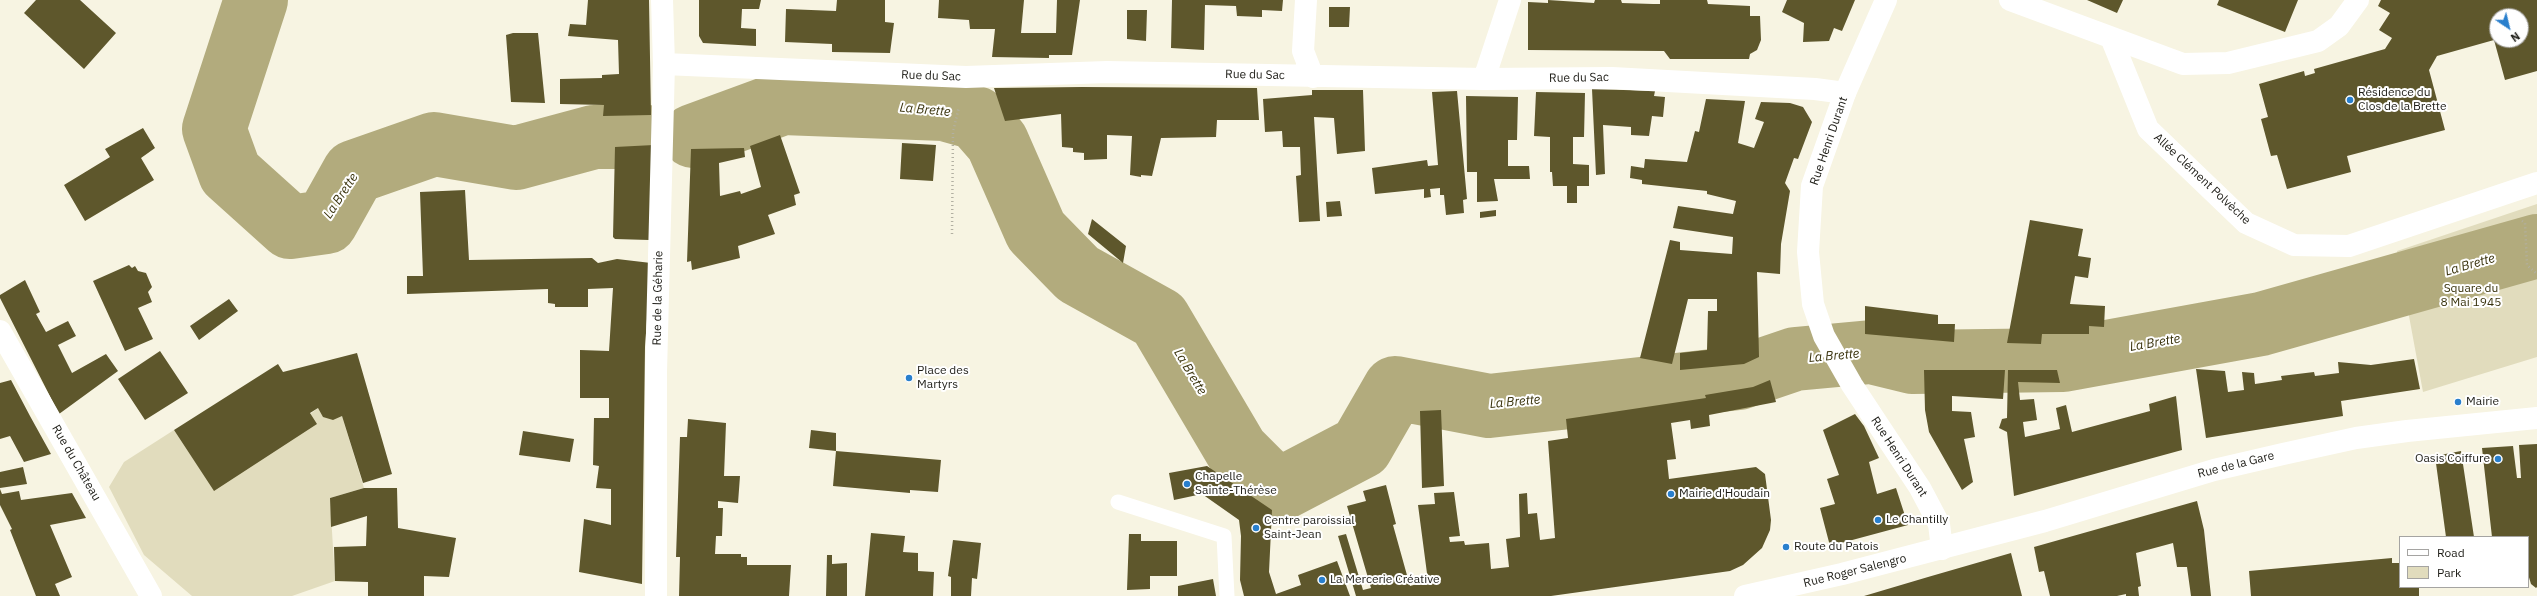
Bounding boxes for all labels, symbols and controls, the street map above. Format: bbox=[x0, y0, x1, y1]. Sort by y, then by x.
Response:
north arrow bbox=[2489, 8, 2529, 48]
text: N bbox=[2508, 29, 2523, 45]
street label: Rue du Sac bbox=[1225, 67, 1285, 83]
street label: Rue du Sac bbox=[901, 68, 961, 84]
street label: Rue du Sac bbox=[1549, 70, 1609, 86]
place label: Résidence du Clos de la Brette bbox=[2358, 86, 2447, 114]
street label: Rue Henri Durant bbox=[1807, 95, 1851, 187]
marker: Résidence du Clos de la Brette bbox=[2345, 95, 2355, 105]
water label: La Brette bbox=[899, 100, 951, 120]
street label: Allée Clément Polvèche bbox=[2151, 130, 2253, 228]
water label: La Brette bbox=[321, 170, 361, 222]
street label: Rue de la Géharie bbox=[650, 250, 666, 346]
water label: La Brette bbox=[2443, 250, 2497, 280]
park label: Square du 8 Mai 1945 bbox=[2441, 282, 2501, 310]
water label: La Brette bbox=[2129, 331, 2181, 355]
water label: La Brette bbox=[1170, 346, 1210, 398]
water label: La Brette bbox=[1808, 346, 1860, 366]
place label: Place des Martyrs bbox=[917, 364, 969, 392]
marker: Place des Martyrs bbox=[904, 373, 914, 383]
water label: La Brette bbox=[1489, 392, 1541, 412]
place label: Mairie bbox=[2466, 395, 2499, 409]
marker: Mairie bbox=[2453, 397, 2463, 407]
street label: Rue Henri Durant bbox=[1868, 414, 1930, 500]
street label: Rue du Château bbox=[48, 423, 104, 503]
street label: Rue de la Gare bbox=[2196, 449, 2276, 481]
place label: Oasis Coiffure bbox=[2415, 452, 2490, 466]
marker: Oasis Coiffure bbox=[2493, 454, 2503, 464]
place label: Chapelle Sainte-Thérèse bbox=[1195, 470, 1277, 498]
marker: Chapelle Sainte-Thérèse bbox=[1182, 479, 1192, 489]
place label: Mairie d'Houdain bbox=[1679, 487, 1770, 501]
marker: Mairie d'Houdain bbox=[1666, 489, 1676, 499]
place label: Le Chantilly bbox=[1886, 513, 1948, 527]
place label: Centre paroissial Saint-Jean bbox=[1264, 514, 1355, 542]
marker: Le Chantilly bbox=[1873, 515, 1883, 525]
marker: Centre paroissial Saint-Jean bbox=[1251, 523, 1261, 533]
legend bbox=[2399, 536, 2529, 588]
place label: Route du Patois bbox=[1794, 540, 1879, 554]
marker: Route du Patois bbox=[1781, 542, 1791, 552]
text: Road bbox=[2437, 545, 2465, 560]
street label: Rue Roger Salengro bbox=[1802, 551, 1908, 591]
text: Park bbox=[2437, 565, 2461, 580]
place label: La Mercerie Créative bbox=[1330, 573, 1440, 587]
marker: La Mercerie Créative bbox=[1317, 575, 1327, 585]

